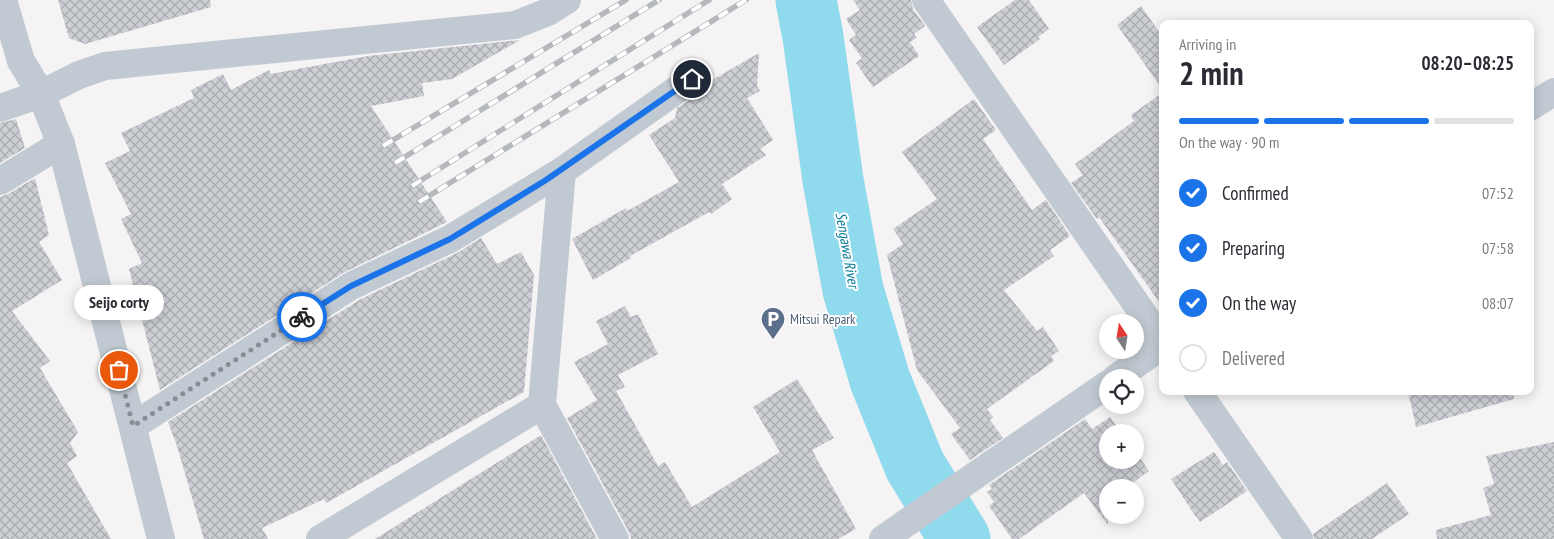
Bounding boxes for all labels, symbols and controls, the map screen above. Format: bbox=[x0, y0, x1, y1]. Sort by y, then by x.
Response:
text: Arriving in bbox=[1179, 34, 1236, 54]
text: 08:20–08:25 bbox=[1421, 51, 1514, 75]
text: 2 min bbox=[1179, 52, 1244, 94]
pin bbox=[671, 58, 713, 100]
icon: home bbox=[678, 65, 706, 93]
text: On the way · 90 m bbox=[1179, 132, 1279, 152]
icon: check bbox=[1179, 179, 1207, 207]
text: Confirmed bbox=[1222, 181, 1289, 205]
text: 07:52 bbox=[1482, 183, 1514, 203]
water label: Sengawa River bbox=[832, 211, 864, 291]
icon: check bbox=[1179, 234, 1207, 262]
text: Preparing bbox=[1222, 236, 1285, 260]
text: 07:58 bbox=[1482, 238, 1514, 258]
callout: Seijo corty bbox=[74, 285, 164, 320]
icon: check bbox=[1179, 289, 1207, 317]
text: On the way bbox=[1222, 291, 1296, 315]
text: Seijo corty bbox=[89, 292, 149, 312]
courier bbox=[277, 292, 327, 342]
text: 08:07 bbox=[1482, 293, 1514, 313]
icon: bike bbox=[288, 303, 316, 331]
parking icon: Mitsui Repark bbox=[760, 306, 786, 340]
place label: Mitsui Repark bbox=[790, 310, 856, 328]
north arrow bbox=[1099, 314, 1144, 359]
map controls bbox=[1099, 314, 1144, 524]
text: Delivered bbox=[1222, 346, 1285, 370]
pin bbox=[98, 349, 140, 391]
icon: bag bbox=[105, 356, 133, 384]
button: locate bbox=[1099, 369, 1144, 414]
button: + bbox=[1099, 424, 1144, 469]
button: − bbox=[1099, 479, 1144, 524]

